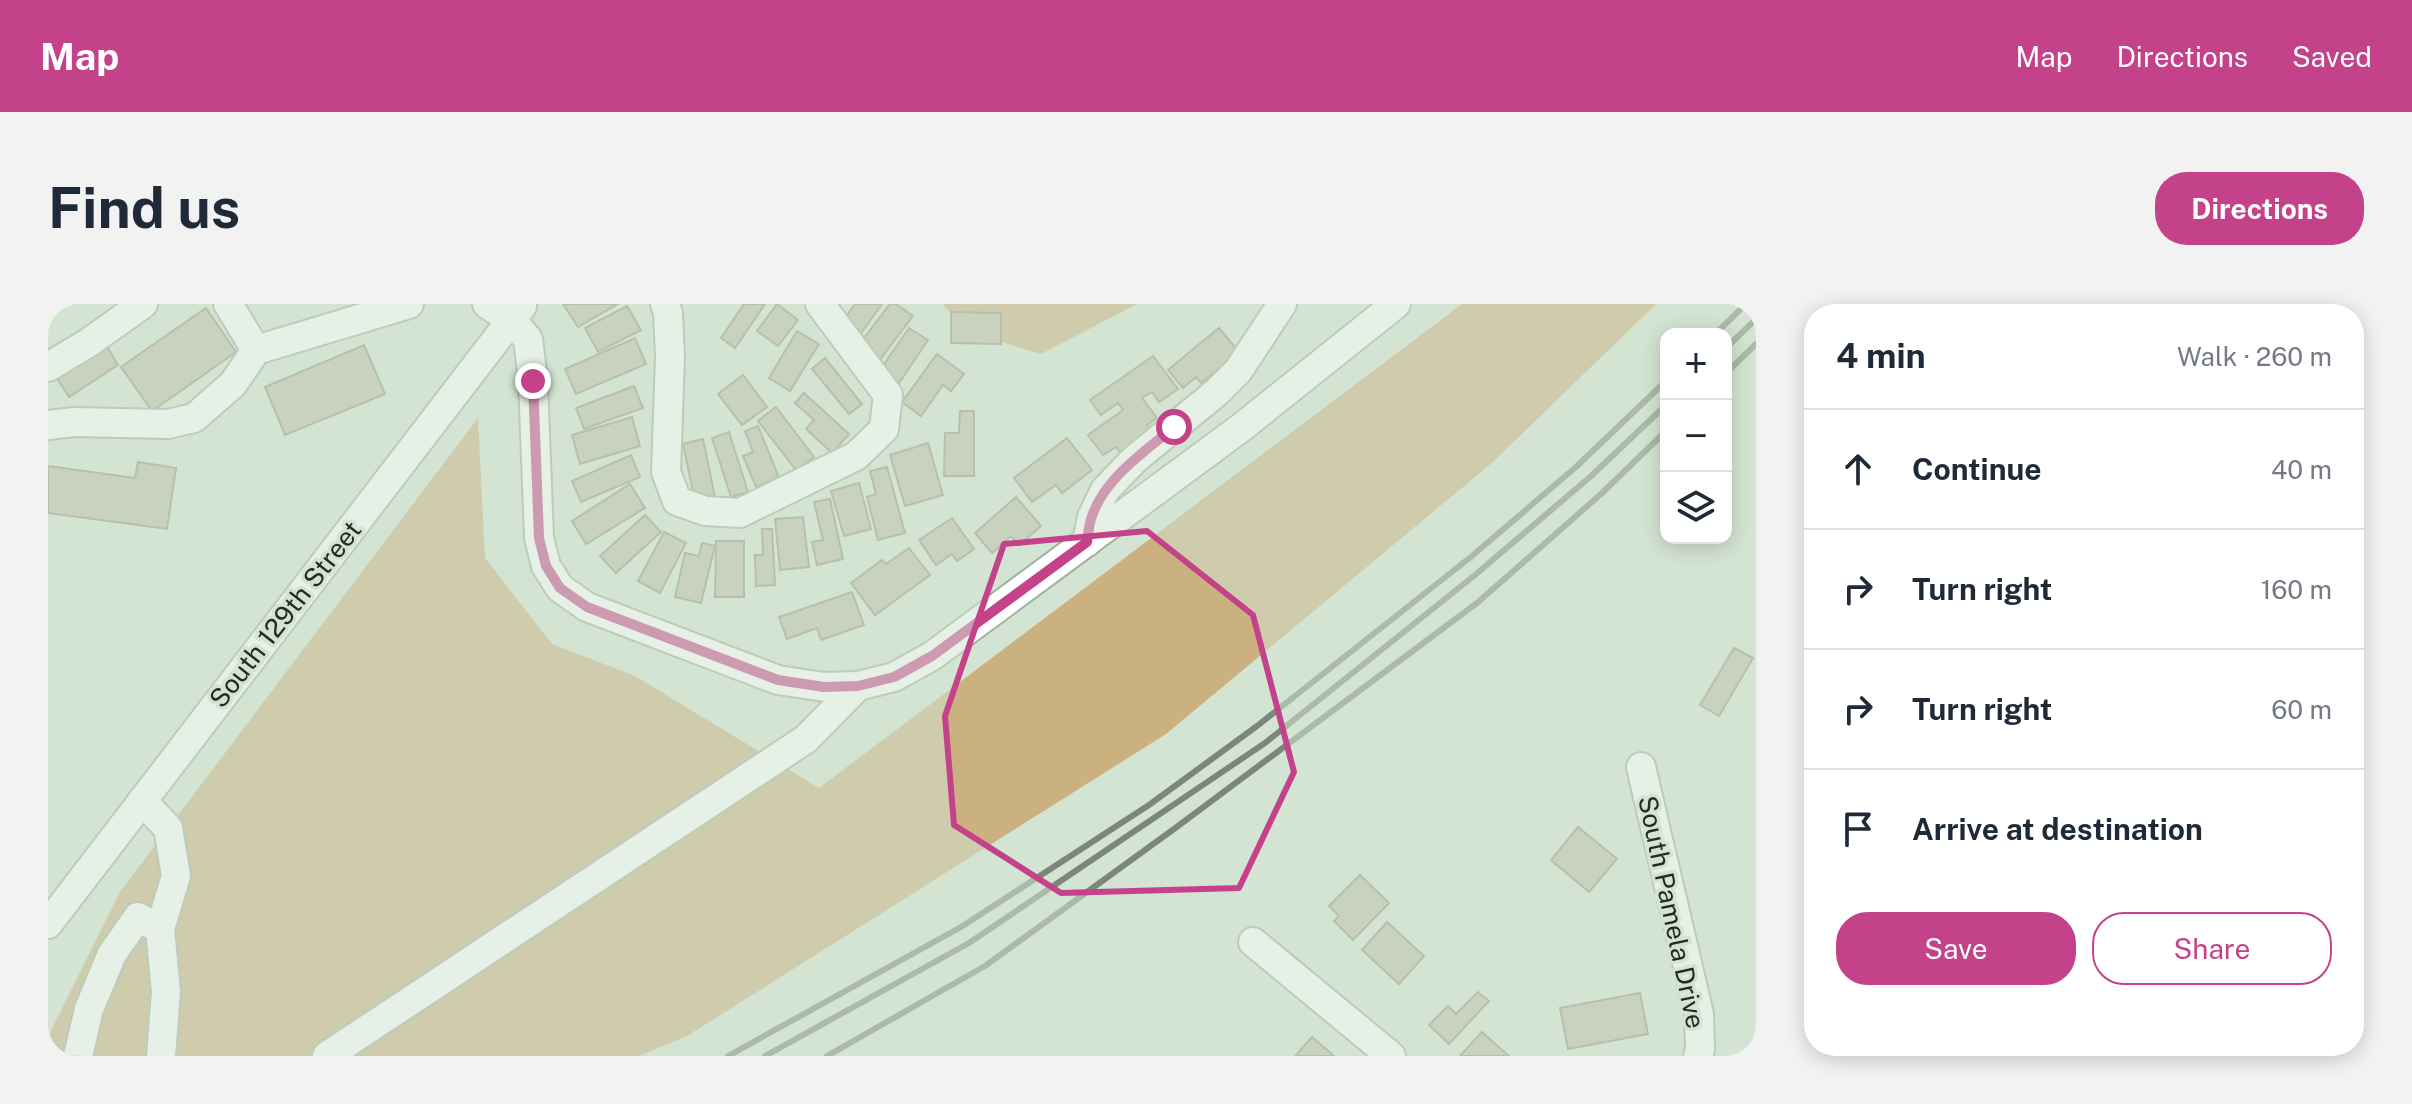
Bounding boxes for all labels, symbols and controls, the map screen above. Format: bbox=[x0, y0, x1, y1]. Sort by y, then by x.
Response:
text: Map bbox=[40, 34, 119, 79]
text: Map bbox=[2016, 40, 2072, 73]
text: Directions bbox=[2116, 40, 2248, 73]
text: Saved bbox=[2292, 40, 2372, 73]
button: Directions bbox=[2155, 172, 2364, 245]
text: Find us bbox=[48, 175, 240, 241]
map controls bbox=[1660, 328, 1732, 544]
button: + bbox=[1660, 328, 1732, 400]
text: 4 min bbox=[1836, 336, 1926, 376]
text: Walk · 260 m bbox=[2177, 341, 2332, 372]
route end bbox=[515, 363, 551, 399]
button: − bbox=[1660, 400, 1732, 472]
route start bbox=[1156, 409, 1192, 445]
icon: ahead bbox=[1836, 447, 1880, 491]
text: Continue bbox=[1912, 451, 2042, 487]
text: 40 m bbox=[2271, 454, 2332, 485]
button: layers bbox=[1660, 472, 1732, 544]
street label: South 129th Street bbox=[203, 515, 367, 713]
icon: right bbox=[1836, 567, 1880, 611]
text: Turn right bbox=[1912, 571, 2052, 607]
text: 160 m bbox=[2261, 574, 2332, 605]
icon: right bbox=[1836, 687, 1880, 731]
text: Turn right bbox=[1912, 691, 2052, 727]
text: 60 m bbox=[2271, 694, 2332, 725]
street label: South Pamela Drive bbox=[1632, 793, 1712, 1031]
icon: arrive bbox=[1836, 807, 1880, 851]
text: Arrive at destination bbox=[1912, 811, 2203, 847]
button: Save bbox=[1836, 912, 2076, 985]
button: Share bbox=[2092, 912, 2332, 985]

